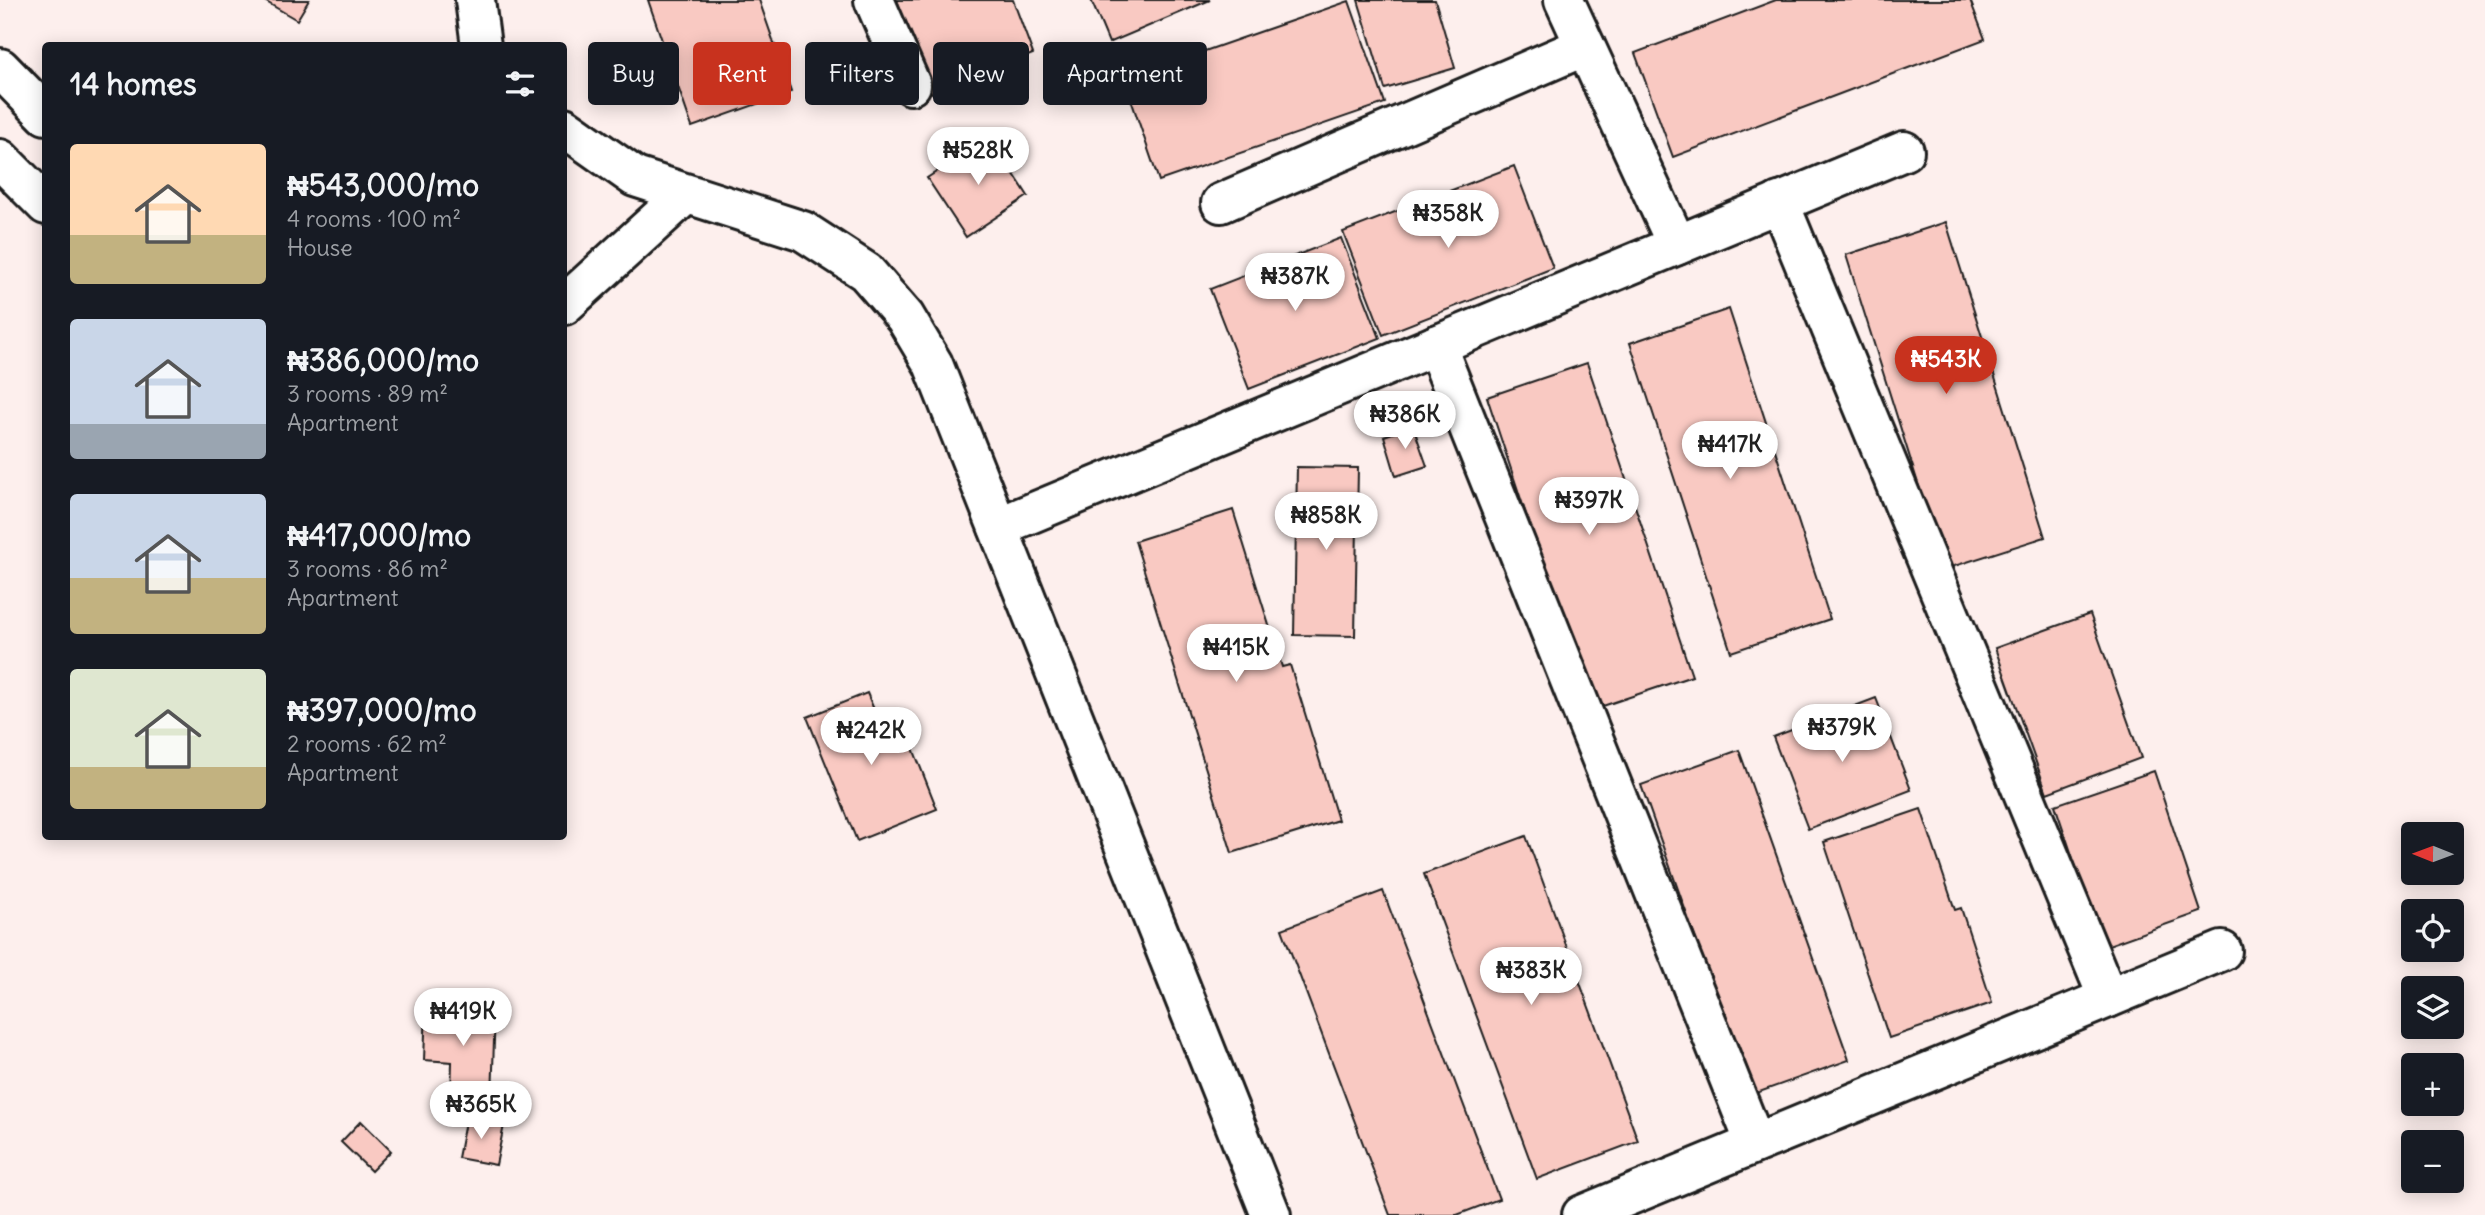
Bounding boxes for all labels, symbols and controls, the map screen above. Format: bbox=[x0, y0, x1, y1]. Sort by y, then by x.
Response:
chip: Buy bbox=[588, 42, 679, 105]
chip: Rent bbox=[693, 42, 791, 105]
chip: Filters bbox=[805, 42, 919, 105]
chip: New bbox=[933, 42, 1029, 105]
chip: Apartment bbox=[1043, 42, 1207, 105]
text: 14 homes bbox=[70, 65, 197, 103]
icon: filters bbox=[501, 65, 539, 103]
pin: ₦528K bbox=[929, 128, 1027, 187]
text: ₦528K bbox=[943, 135, 1013, 164]
text: ₦543,000/mo bbox=[287, 166, 479, 204]
icon: home bbox=[126, 172, 210, 256]
pin: ₦358K bbox=[1399, 190, 1497, 250]
text: ₦358K bbox=[1413, 198, 1483, 227]
text: 4 rooms · 100 m² bbox=[287, 204, 461, 233]
text: House bbox=[287, 233, 353, 262]
pin: ₦387K bbox=[1246, 254, 1344, 313]
text: ₦387K bbox=[1261, 261, 1329, 290]
pin: ₦543K bbox=[1897, 336, 1995, 396]
text: ₦386,000/mo bbox=[287, 341, 479, 379]
text: ₦543K bbox=[1911, 344, 1981, 373]
icon: home bbox=[126, 347, 210, 431]
text: 3 rooms · 89 m² bbox=[287, 379, 448, 408]
pin: ₦386K bbox=[1356, 392, 1454, 451]
text: ₦386K bbox=[1370, 399, 1440, 428]
text: Apartment bbox=[287, 408, 399, 437]
pin: ₦417K bbox=[1681, 421, 1779, 481]
text: ₦417K bbox=[1698, 429, 1762, 458]
pin: ₦397K bbox=[1540, 477, 1638, 537]
text: ₦397K bbox=[1555, 485, 1623, 514]
pin: ₦858K bbox=[1277, 492, 1375, 552]
text: ₦858K bbox=[1291, 500, 1361, 529]
text: ₦417,000/mo bbox=[287, 516, 471, 554]
icon: home bbox=[126, 522, 210, 606]
text: 3 rooms · 86 m² bbox=[287, 554, 448, 583]
text: Apartment bbox=[287, 583, 399, 612]
pin: ₦415K bbox=[1187, 624, 1285, 684]
text: ₦415K bbox=[1203, 632, 1269, 661]
text: ₦397,000/mo bbox=[287, 691, 477, 729]
icon: home bbox=[126, 697, 210, 781]
pin: ₦379K bbox=[1793, 704, 1891, 764]
pin: ₦242K bbox=[822, 708, 920, 767]
text: ₦379K bbox=[1808, 712, 1876, 741]
text: ₦242K bbox=[837, 715, 905, 744]
text: 2 rooms · 62 m² bbox=[287, 729, 447, 758]
text: Apartment bbox=[287, 758, 399, 787]
north arrow bbox=[2401, 822, 2464, 886]
map controls bbox=[2401, 822, 2464, 1193]
button: locate bbox=[2401, 899, 2464, 962]
pin: ₦383K bbox=[1482, 948, 1580, 1007]
text: ₦383K bbox=[1496, 955, 1566, 984]
button: layers bbox=[2401, 976, 2464, 1039]
pin: ₦419K bbox=[414, 988, 512, 1048]
text: ₦419K bbox=[430, 996, 496, 1025]
button: + bbox=[2401, 1053, 2464, 1116]
pin: ₦365K bbox=[432, 1082, 530, 1141]
text: ₦365K bbox=[446, 1089, 516, 1118]
button: − bbox=[2401, 1130, 2464, 1193]

